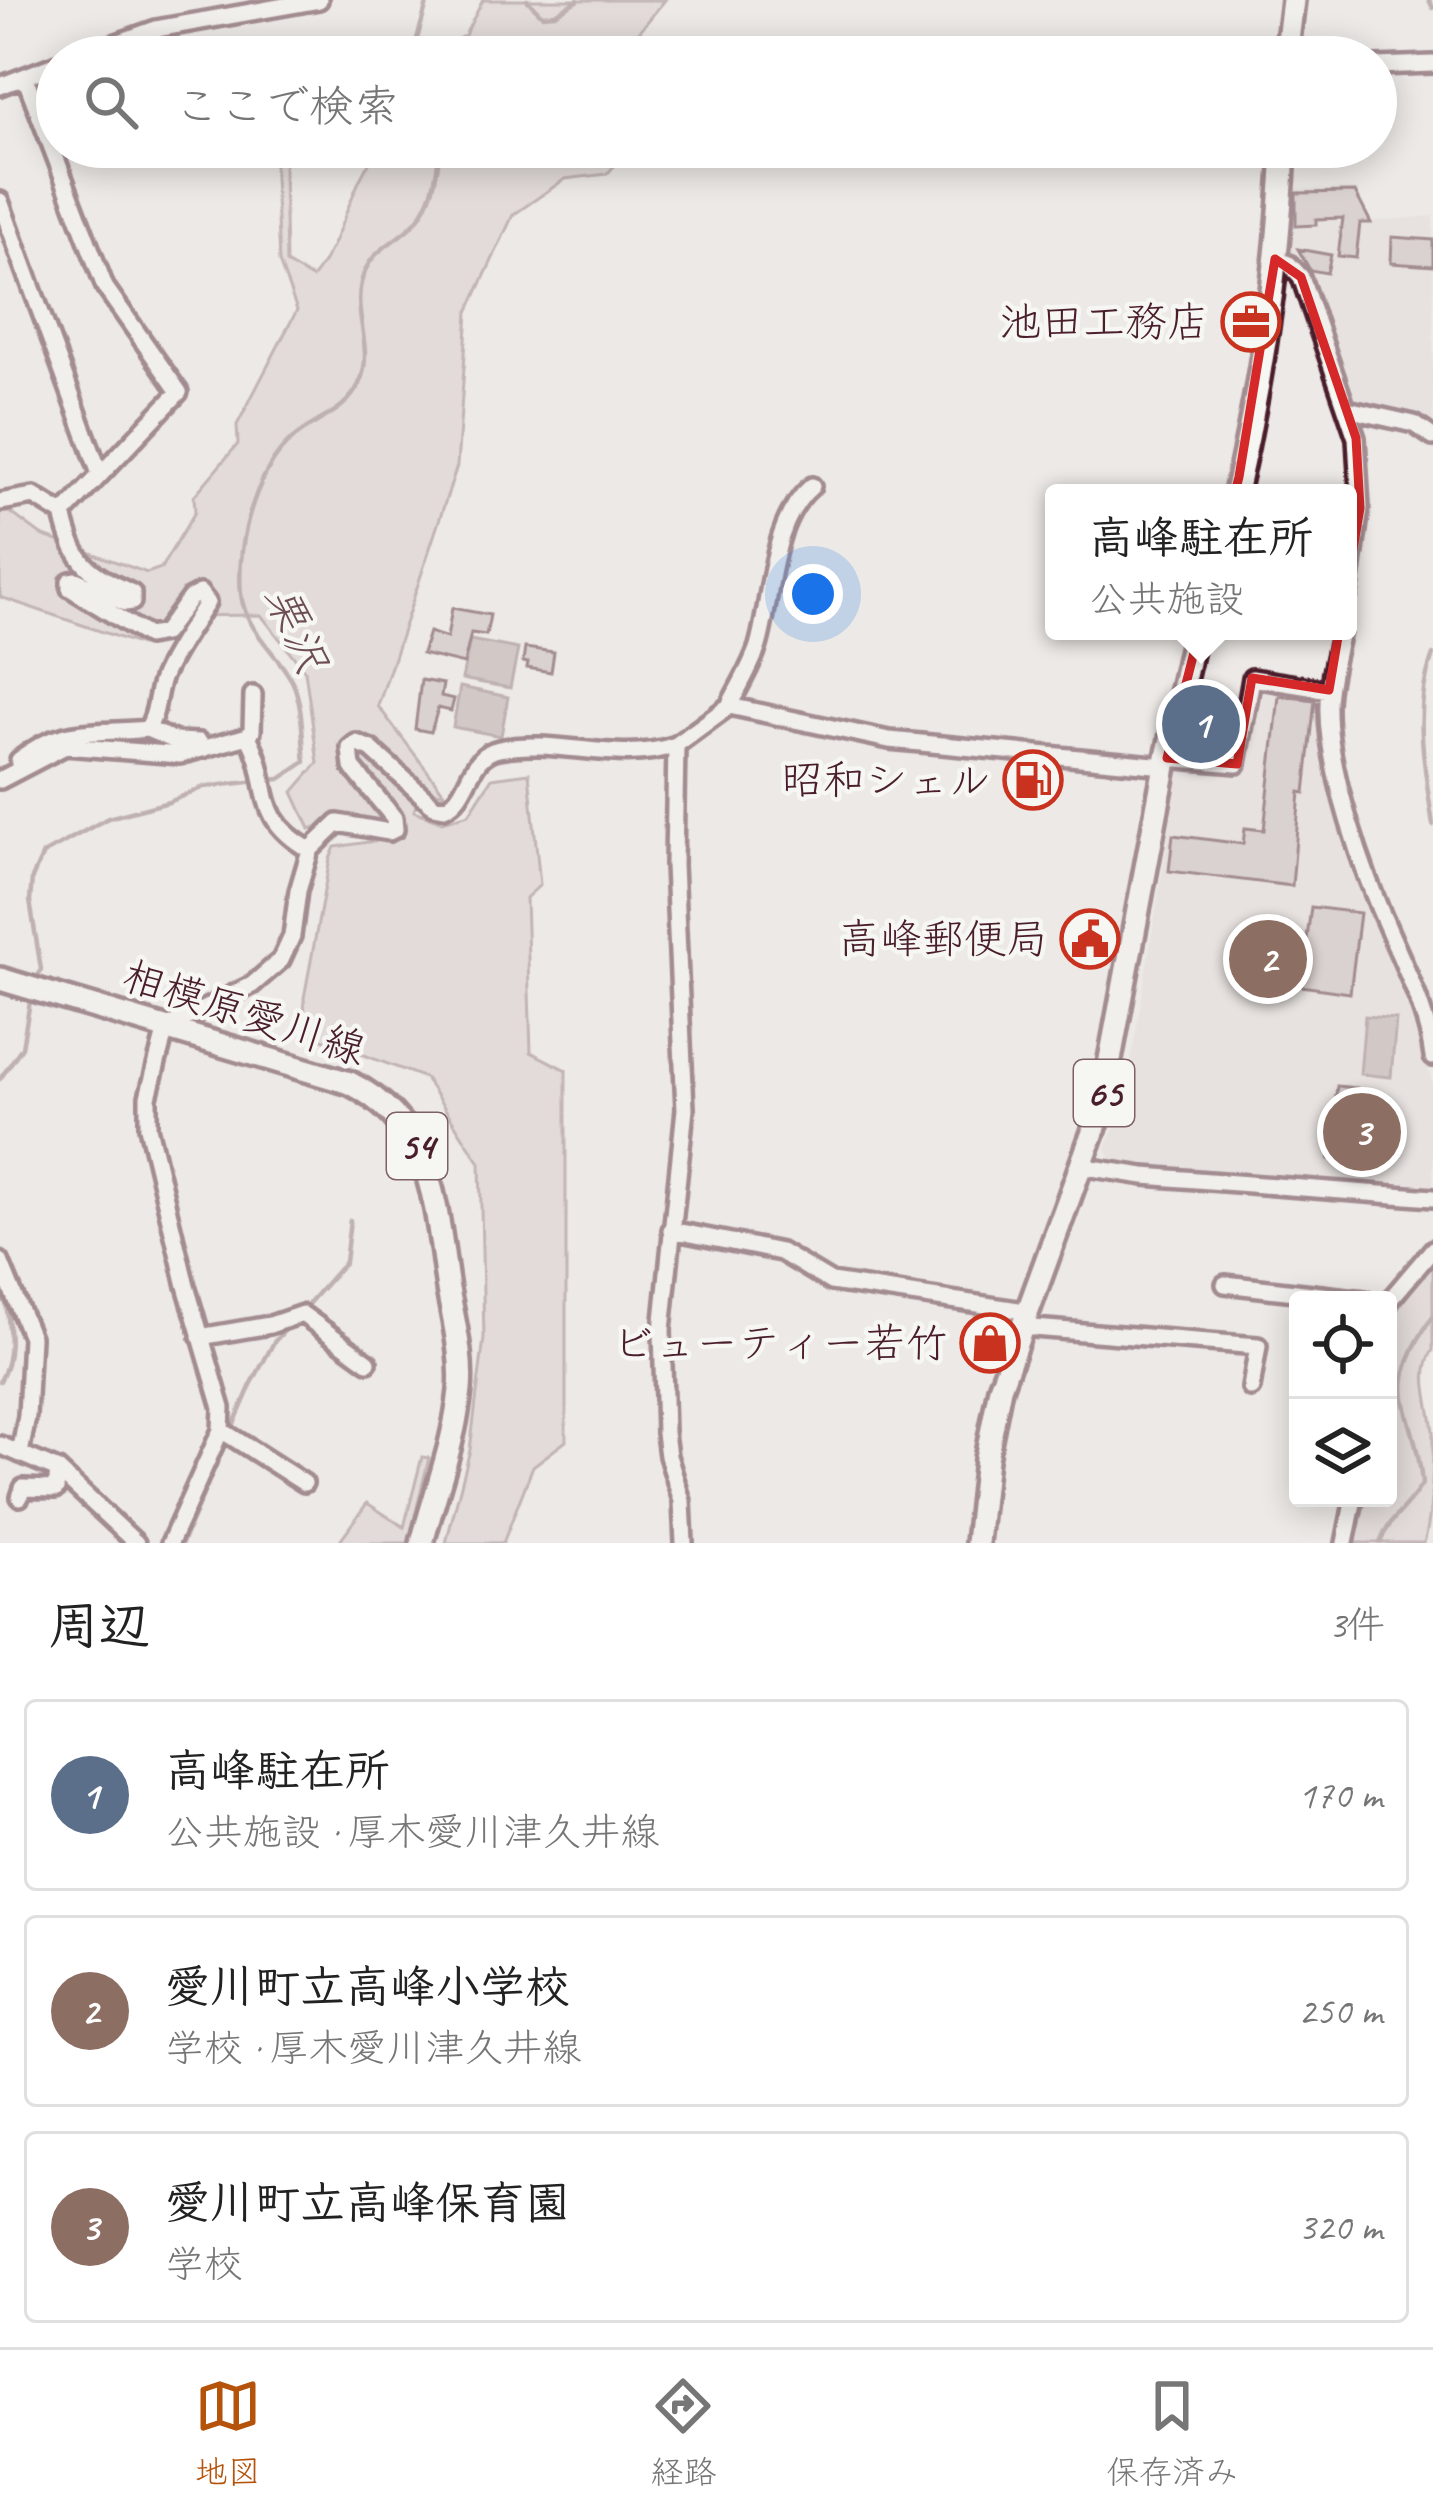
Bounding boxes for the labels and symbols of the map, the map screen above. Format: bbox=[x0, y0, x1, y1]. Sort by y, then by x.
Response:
office icon: 池田工務店 bbox=[1220, 291, 1282, 353]
place label: 池田工務店 bbox=[999, 296, 1209, 349]
your location bbox=[783, 564, 843, 624]
water label: 栗沢 bbox=[252, 576, 341, 683]
pin: 1 bbox=[1162, 679, 1240, 769]
fuel station icon: 昭和シェル bbox=[1002, 749, 1064, 811]
place label: 昭和シェル bbox=[781, 754, 991, 807]
public building icon: 高峰郵便局 bbox=[1059, 908, 1121, 970]
place label: 高峰郵便局 bbox=[838, 913, 1048, 966]
pin: 2 bbox=[1229, 914, 1307, 1004]
street label: 相模原愛川線 bbox=[116, 949, 372, 1077]
road number: 65 bbox=[1074, 1060, 1134, 1126]
pin: 3 bbox=[1323, 1087, 1401, 1177]
road number: 54 bbox=[387, 1113, 447, 1179]
shop icon: ビューティー若竹 bbox=[959, 1312, 1021, 1374]
place label: ビューティー若竹 bbox=[612, 1317, 948, 1370]

